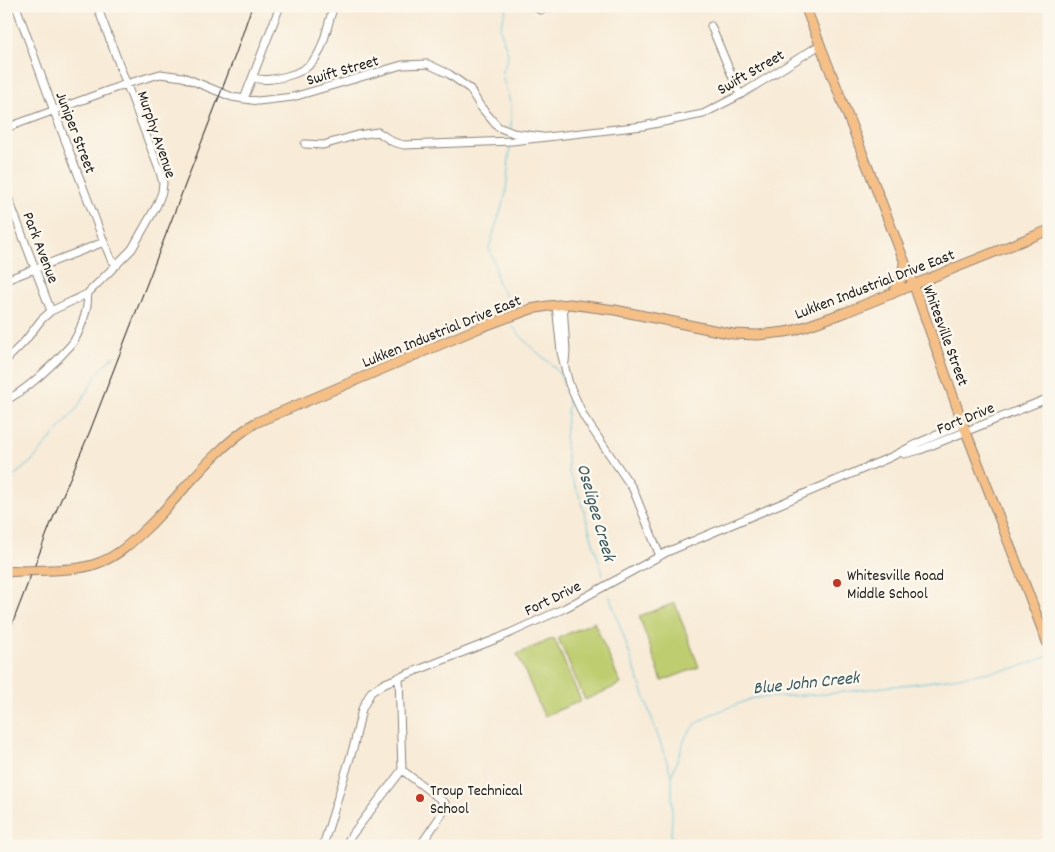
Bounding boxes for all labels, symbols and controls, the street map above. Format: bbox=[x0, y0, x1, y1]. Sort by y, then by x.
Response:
street label: Swift Street bbox=[713, 45, 789, 102]
street label: Swift Street bbox=[304, 50, 382, 93]
street label: Murphy Avenue bbox=[130, 88, 181, 182]
street label: Juniper Street bbox=[49, 89, 101, 177]
street label: Park Avenue bbox=[16, 209, 64, 287]
street label: Lukken Industrial Drive East bbox=[792, 244, 958, 326]
street label: Whitesville Street bbox=[916, 282, 974, 390]
street label: Lukken Industrial Drive East bbox=[359, 290, 525, 375]
street label: Fort Drive bbox=[934, 397, 998, 441]
water label: Oseligee Creek bbox=[569, 461, 621, 566]
place label: Whitesville Road Middle School bbox=[847, 565, 944, 606]
street label: Fort Drive bbox=[521, 576, 585, 623]
marker: Whitesville Road Middle School bbox=[831, 577, 843, 589]
water label: Blue John Creek bbox=[752, 666, 862, 702]
place label: Troup Technical School bbox=[430, 780, 523, 821]
marker: Troup Technical School bbox=[414, 792, 426, 804]

